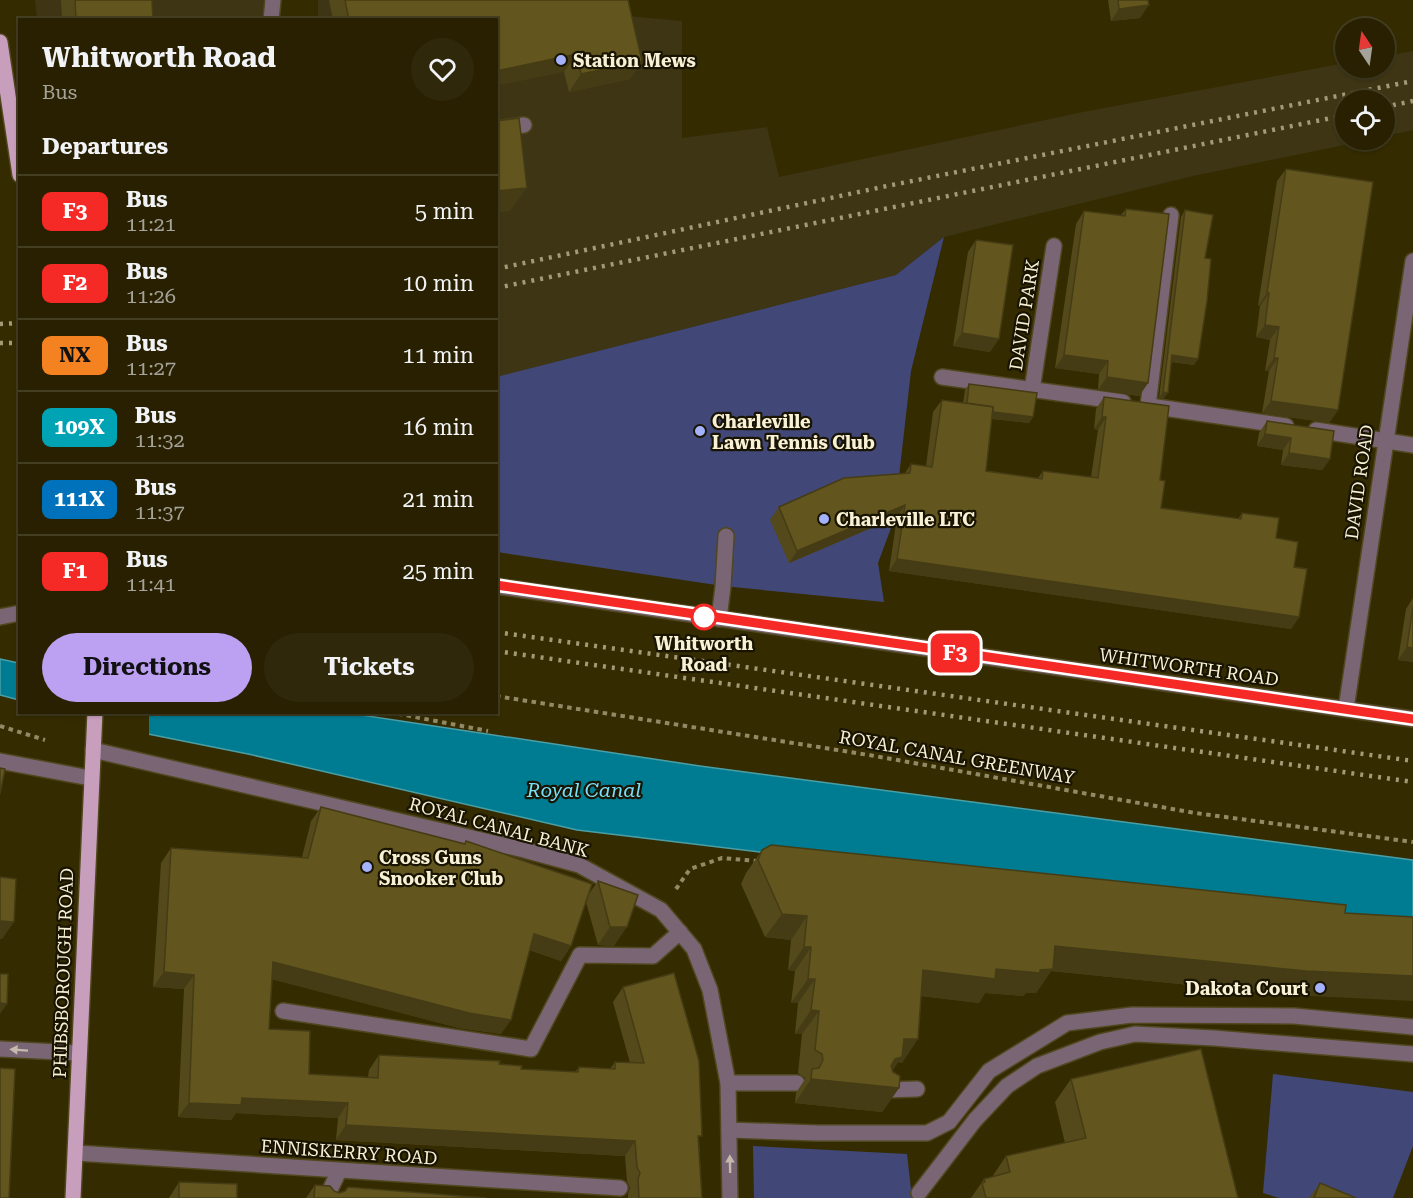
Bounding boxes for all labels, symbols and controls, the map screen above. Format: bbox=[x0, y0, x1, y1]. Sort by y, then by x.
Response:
north arrow bbox=[1335, 18, 1395, 78]
map controls bbox=[1335, 18, 1395, 150]
button: heart bbox=[411, 38, 474, 101]
text: Whitworth Road bbox=[42, 41, 276, 74]
place label: Station Mews bbox=[573, 50, 696, 71]
marker: Station Mews bbox=[554, 53, 568, 67]
text: Bus bbox=[42, 80, 77, 104]
button: locate bbox=[1335, 90, 1395, 150]
text: Departures bbox=[42, 134, 168, 159]
text: Bus bbox=[126, 187, 168, 212]
text: F3 bbox=[63, 199, 87, 223]
text: 5 min bbox=[415, 199, 474, 224]
text: 11:21 bbox=[126, 212, 176, 236]
street label: DAVID PARK bbox=[1005, 258, 1043, 372]
text: Bus bbox=[126, 259, 168, 284]
text: F2 bbox=[63, 271, 87, 295]
text: 10 min bbox=[403, 271, 474, 296]
text: 11:26 bbox=[126, 284, 176, 308]
text: Bus bbox=[126, 331, 168, 356]
text: NX bbox=[59, 343, 91, 367]
text: 11 min bbox=[403, 343, 474, 368]
text: 11:27 bbox=[126, 356, 176, 380]
text: Bus bbox=[135, 403, 176, 428]
place label: Charleville Lawn Tennis Club bbox=[712, 411, 875, 453]
text: 109X bbox=[54, 415, 105, 439]
text: 16 min bbox=[403, 415, 474, 440]
street label: DAVID ROAD bbox=[1341, 423, 1377, 541]
marker: Charleville Lawn Tennis Club bbox=[693, 424, 707, 438]
text: 11:32 bbox=[135, 428, 185, 452]
text: Bus bbox=[135, 475, 176, 500]
text: 111X bbox=[54, 487, 105, 511]
text: 21 min bbox=[403, 487, 474, 512]
text: 11:37 bbox=[135, 500, 185, 524]
place label: Charleville LTC bbox=[836, 509, 975, 530]
marker: Charleville LTC bbox=[817, 512, 831, 526]
text: Bus bbox=[126, 547, 168, 572]
text: F1 bbox=[63, 559, 87, 583]
text: 25 min bbox=[403, 559, 474, 584]
text: 11:41 bbox=[126, 572, 176, 596]
marker: Whitworth Road bbox=[691, 604, 717, 630]
button: Directions bbox=[42, 633, 252, 702]
button: Tickets bbox=[264, 633, 474, 702]
place label: Whitworth Road bbox=[655, 633, 753, 675]
line badge: F3 bbox=[928, 634, 982, 672]
text: F3 bbox=[943, 641, 967, 665]
street label: WHITWORTH ROAD bbox=[1098, 644, 1280, 690]
street label: ROYAL CANAL GREENWAY bbox=[837, 726, 1077, 788]
water label: Royal Canal bbox=[526, 778, 641, 802]
street label: ROYAL CANAL BANK bbox=[407, 793, 591, 861]
place label: Cross Guns Snooker Club bbox=[379, 847, 503, 889]
marker: Cross Guns Snooker Club bbox=[360, 860, 374, 874]
street label: PHIBSBOROUGH ROAD bbox=[49, 867, 77, 1078]
place label: Dakota Court bbox=[1185, 978, 1308, 999]
marker: Dakota Court bbox=[1313, 981, 1327, 995]
one-way arrow bbox=[9, 1046, 28, 1055]
street label: ENNISKERRY ROAD bbox=[260, 1135, 438, 1169]
one-way arrow bbox=[725, 1155, 735, 1174]

